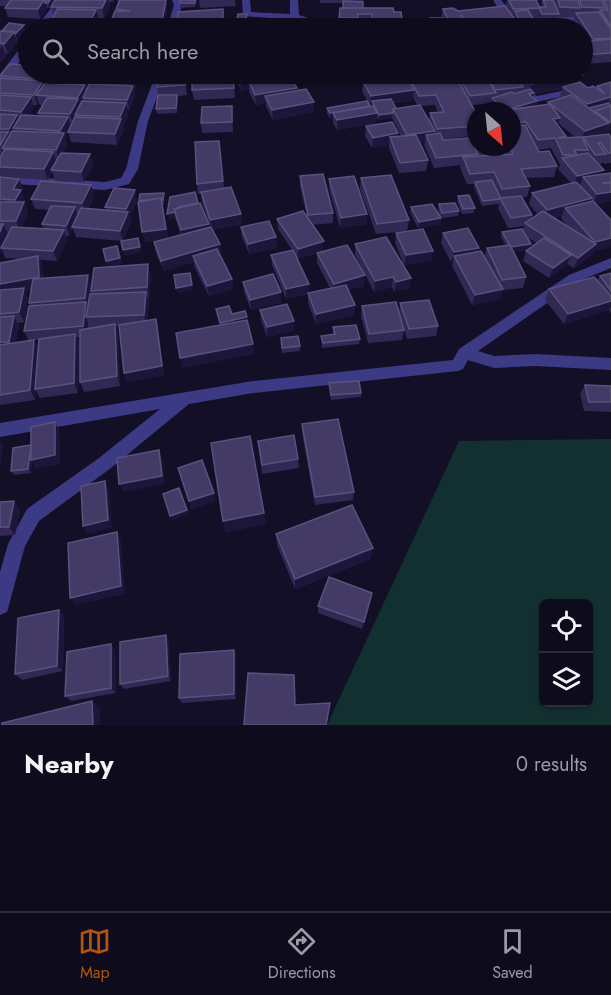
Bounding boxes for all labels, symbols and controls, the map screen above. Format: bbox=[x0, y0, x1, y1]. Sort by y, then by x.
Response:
search box bbox=[18, 18, 593, 84]
icon: search bbox=[39, 35, 72, 68]
text: Search here bbox=[87, 35, 198, 67]
north arrow bbox=[467, 102, 521, 156]
map controls bbox=[539, 599, 593, 707]
button: locate bbox=[539, 599, 593, 653]
button: layers bbox=[539, 653, 593, 707]
text: Nearby bbox=[24, 745, 113, 783]
text: 0 results bbox=[516, 750, 587, 779]
tab: Map bbox=[78, 925, 111, 984]
tab: Directions bbox=[268, 925, 336, 984]
tab: Saved bbox=[492, 925, 533, 984]

